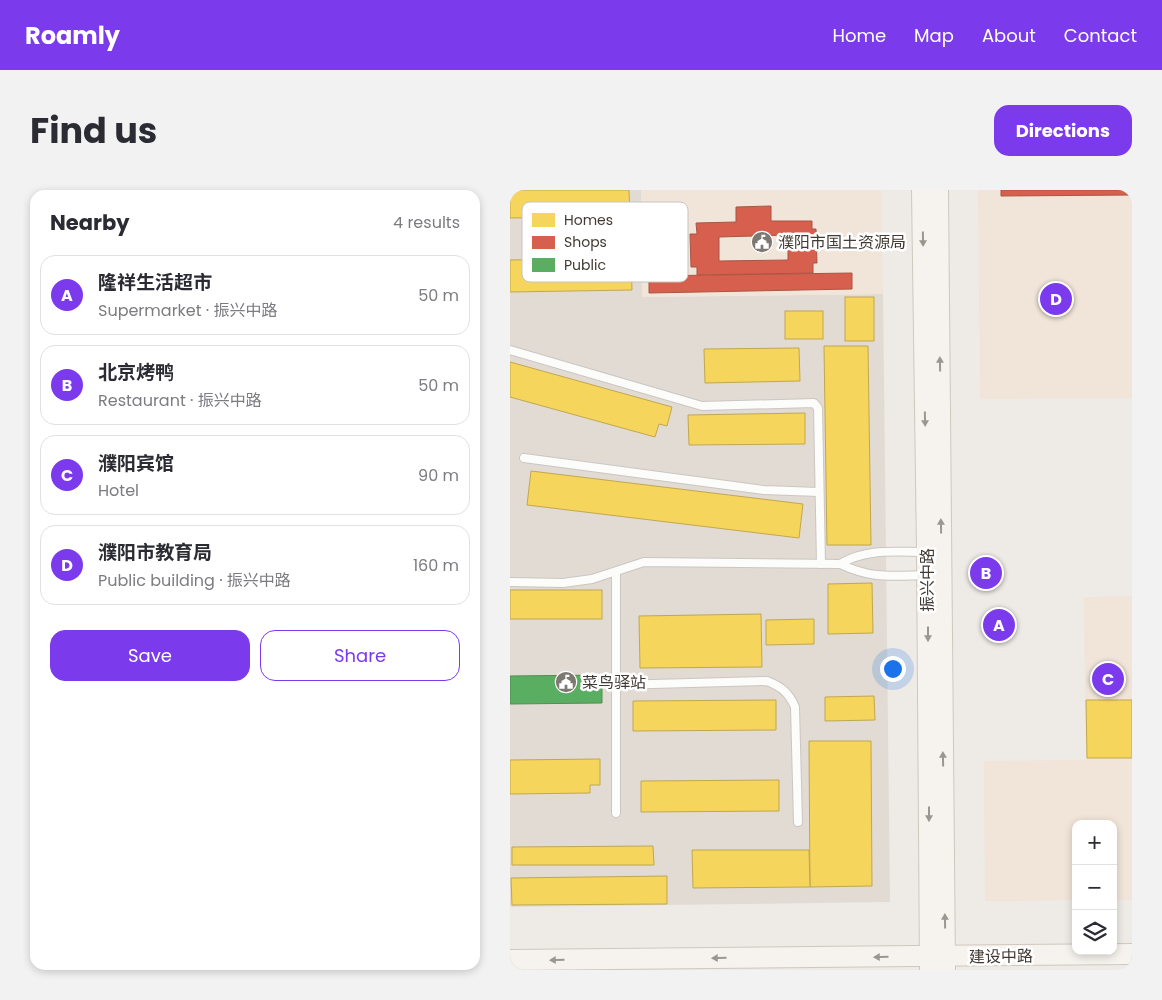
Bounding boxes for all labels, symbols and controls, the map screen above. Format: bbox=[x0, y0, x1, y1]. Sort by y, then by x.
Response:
text: Roamly bbox=[25, 19, 120, 52]
text: Home bbox=[832, 23, 886, 48]
text: Map bbox=[914, 23, 954, 48]
text: About bbox=[982, 23, 1036, 48]
text: Contact bbox=[1064, 23, 1137, 48]
button: Directions bbox=[994, 105, 1132, 156]
text: Find us bbox=[30, 106, 157, 155]
legend bbox=[522, 202, 688, 282]
text: Nearby bbox=[50, 208, 130, 237]
text: Homes bbox=[564, 210, 613, 230]
text: 4 results bbox=[393, 211, 460, 234]
public building icon: 濮阳市国土资源局 bbox=[750, 230, 774, 254]
place label: 濮阳市国土资源局 bbox=[778, 231, 906, 254]
one-way arrow bbox=[919, 231, 927, 247]
text: Shops bbox=[564, 232, 607, 252]
text: Public bbox=[564, 255, 606, 275]
text: 隆祥生活超市 bbox=[98, 269, 212, 296]
pin: D bbox=[1040, 280, 1072, 318]
text: A bbox=[61, 284, 73, 307]
text: 50 m bbox=[418, 284, 459, 307]
text: Supermarket · 振兴中路 bbox=[98, 299, 278, 322]
one-way arrow bbox=[936, 356, 944, 372]
text: 北京烤鸭 bbox=[98, 359, 174, 386]
text: B bbox=[62, 374, 72, 397]
text: 50 m bbox=[418, 374, 459, 397]
text: Restaurant · 振兴中路 bbox=[98, 389, 262, 412]
one-way arrow bbox=[922, 411, 930, 427]
text: 濮阳宾馆 bbox=[98, 450, 174, 477]
text: C bbox=[61, 464, 73, 487]
text: 90 m bbox=[418, 464, 459, 487]
text: Hotel bbox=[98, 479, 139, 502]
one-way arrow bbox=[937, 518, 945, 534]
text: 濮阳市教育局 bbox=[98, 539, 212, 566]
street label: 振兴中路 bbox=[916, 548, 939, 612]
text: D bbox=[61, 554, 73, 577]
text: 160 m bbox=[413, 554, 459, 577]
pin: B bbox=[970, 554, 1002, 592]
text: Public building · 振兴中路 bbox=[98, 569, 291, 592]
pin: A bbox=[983, 606, 1015, 644]
one-way arrow bbox=[924, 626, 932, 642]
button: Save bbox=[50, 630, 250, 681]
button: Share bbox=[260, 630, 460, 681]
your location bbox=[880, 656, 906, 682]
pin: C bbox=[1092, 660, 1124, 698]
public building icon: 菜鸟驿站 bbox=[554, 670, 578, 694]
place label: 菜鸟驿站 bbox=[582, 671, 646, 694]
one-way arrow bbox=[939, 751, 947, 767]
one-way arrow bbox=[925, 806, 933, 822]
map controls bbox=[1072, 820, 1117, 955]
button: + bbox=[1072, 820, 1117, 865]
button: − bbox=[1072, 865, 1117, 910]
button: layers bbox=[1072, 910, 1117, 955]
one-way arrow bbox=[941, 913, 949, 929]
street label: 建设中路 bbox=[969, 944, 1033, 969]
one-way arrow bbox=[873, 953, 889, 961]
one-way arrow bbox=[711, 954, 727, 962]
one-way arrow bbox=[548, 956, 564, 964]

